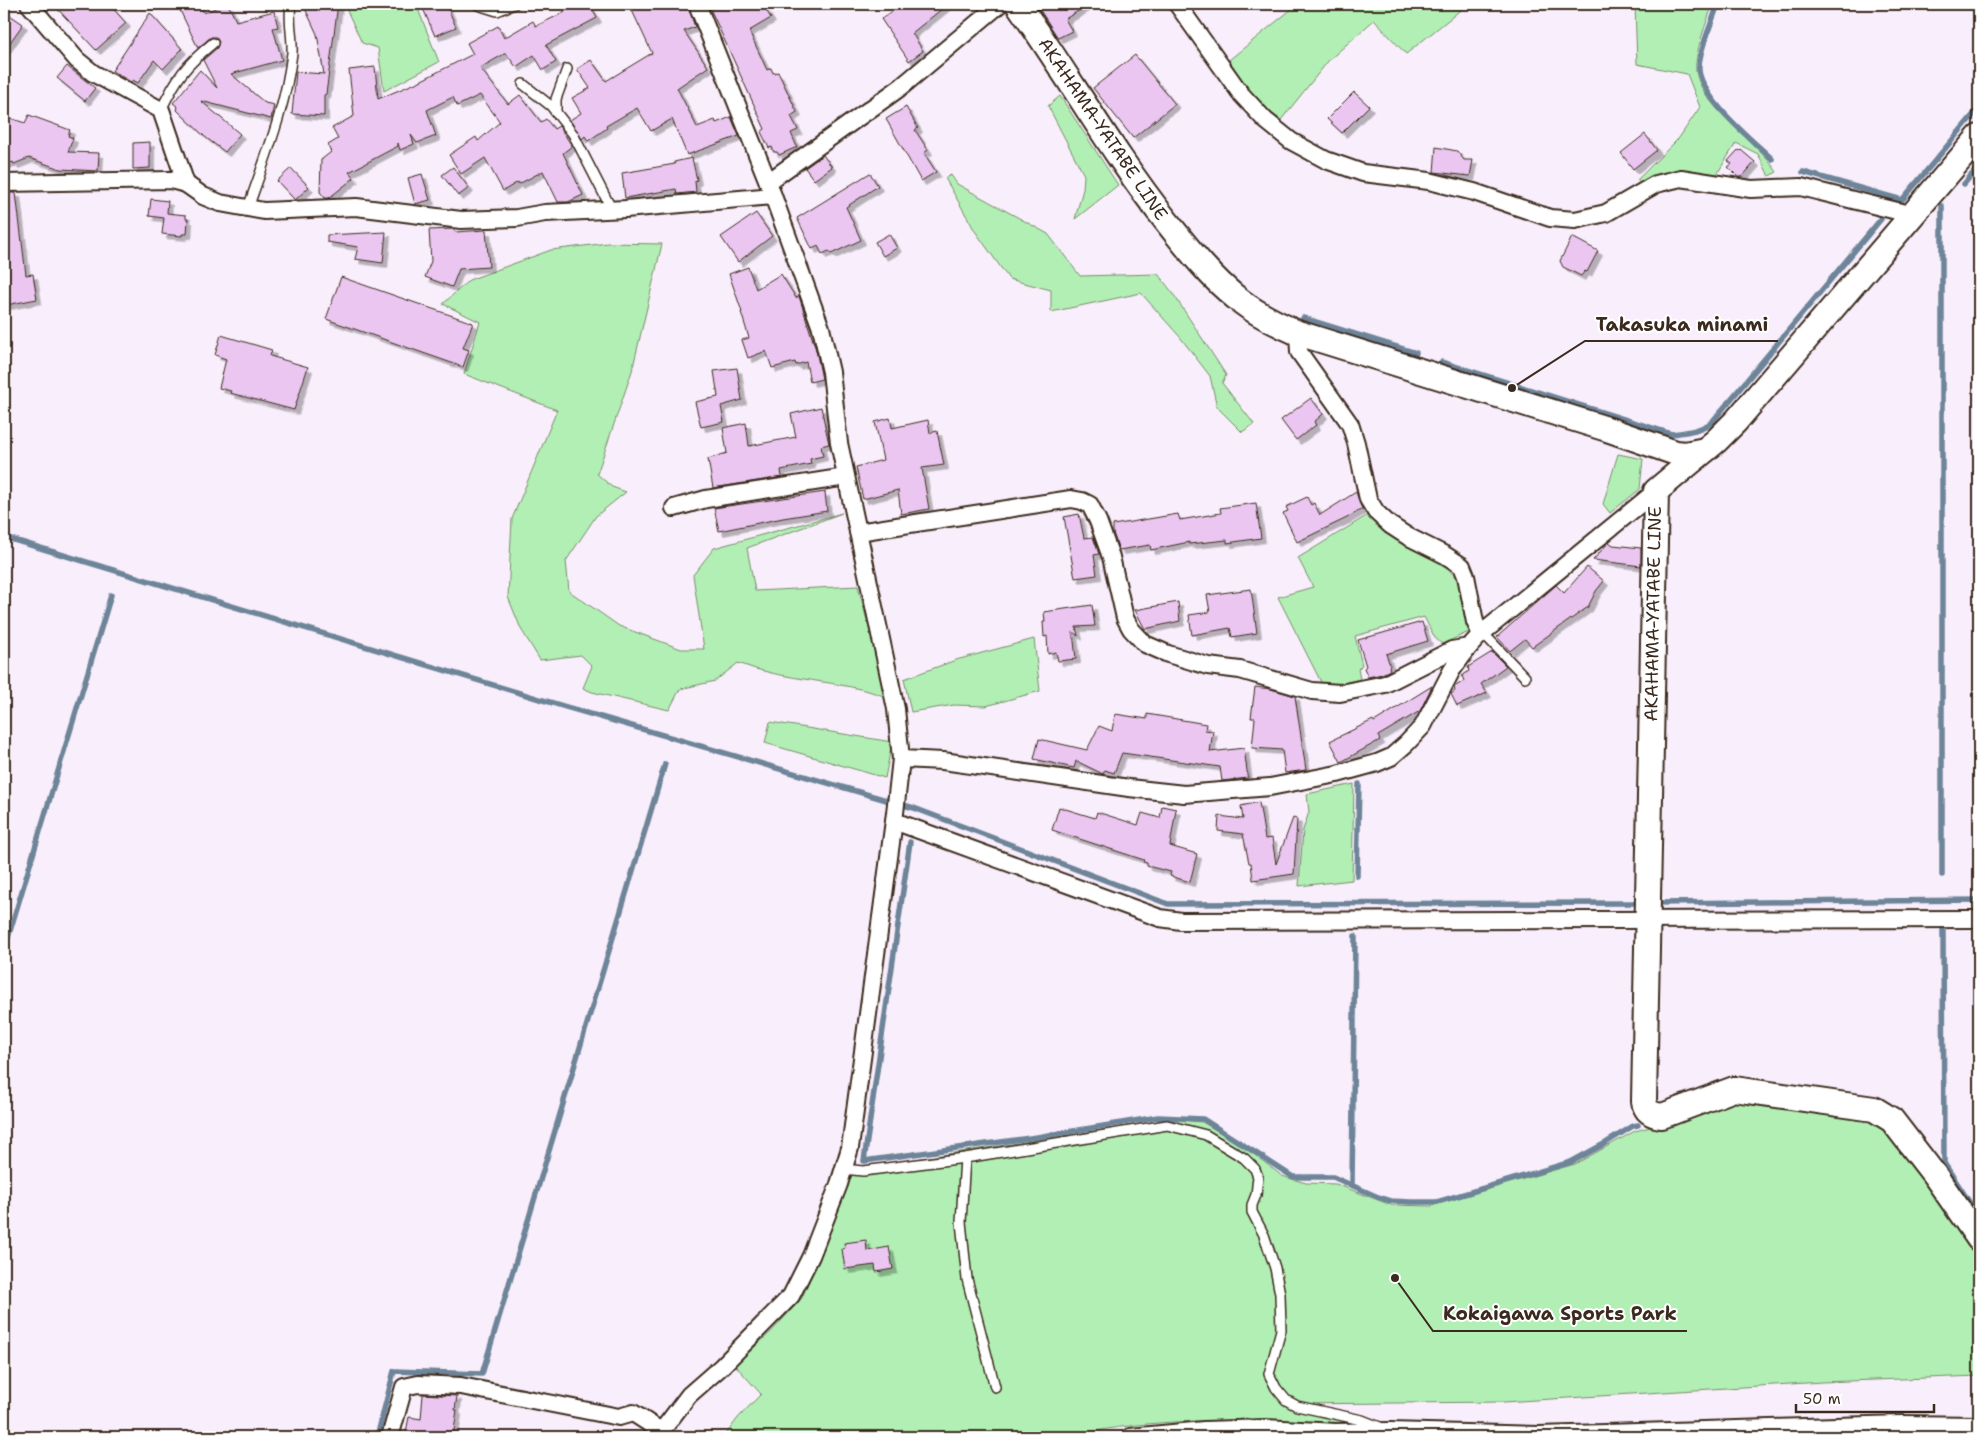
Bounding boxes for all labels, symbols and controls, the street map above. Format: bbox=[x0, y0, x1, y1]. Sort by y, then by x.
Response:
street label: AKAHAMA-YATABE LINE bbox=[1033, 33, 1173, 225]
callout: Takasuka minami bbox=[1585, 307, 1778, 341]
text: Takasuka minami bbox=[1596, 312, 1768, 337]
street label: AKAHAMA-YATABE LINE bbox=[1639, 506, 1667, 722]
callout: Kokaigawa Sports Park bbox=[1433, 1297, 1687, 1331]
text: Kokaigawa Sports Park bbox=[1443, 1301, 1677, 1326]
scale bar bbox=[1796, 1381, 1933, 1413]
text: 50 m bbox=[1803, 1389, 1841, 1409]

